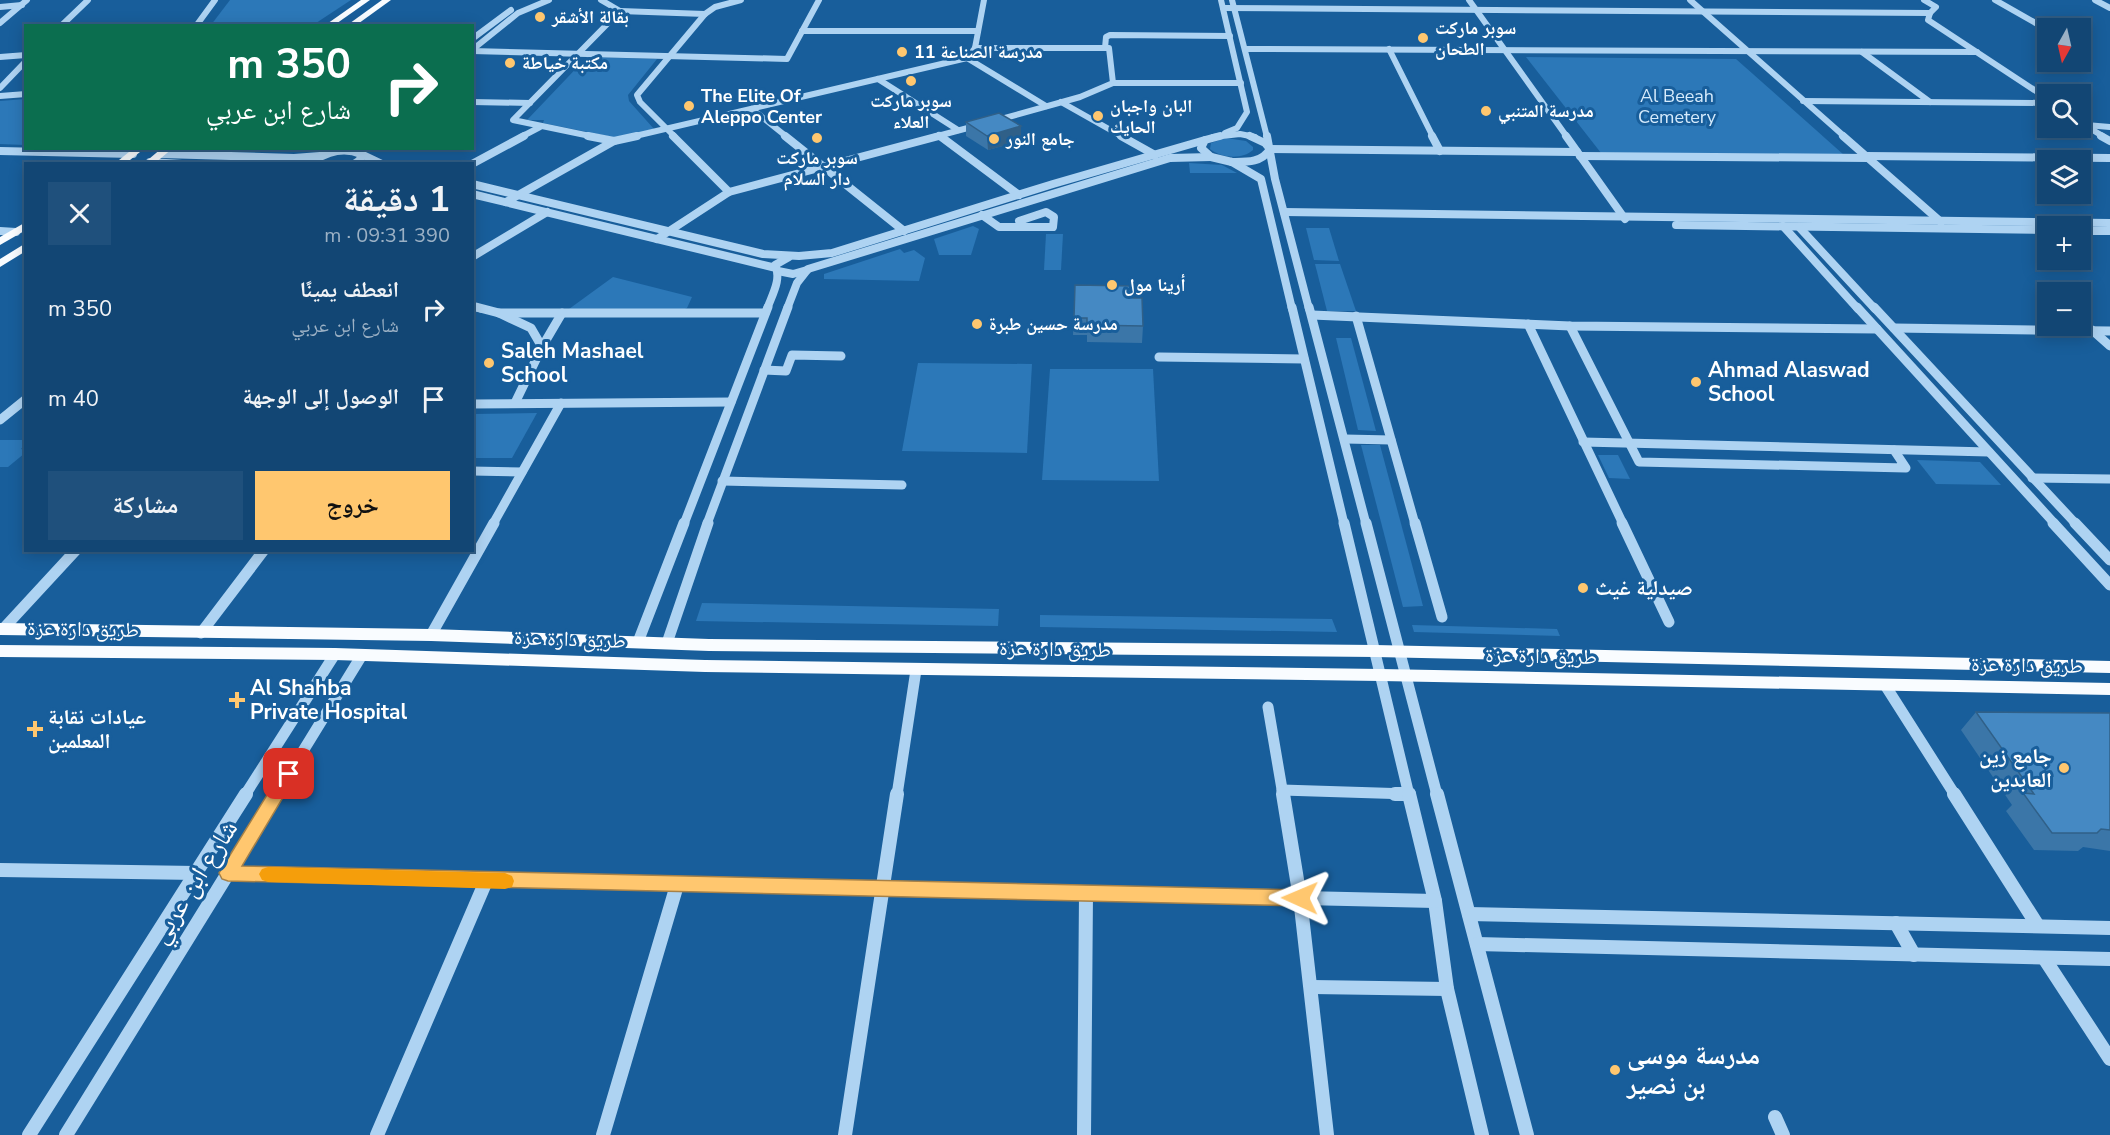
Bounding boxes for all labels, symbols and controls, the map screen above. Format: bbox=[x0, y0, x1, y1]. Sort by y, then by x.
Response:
place label: بقالة الأشقر bbox=[551, 5, 629, 29]
marker: بقالة الأشقر bbox=[533, 10, 547, 24]
place label: سوبر ماركت الطحان bbox=[1435, 16, 1516, 61]
north arrow bbox=[2037, 18, 2091, 72]
map controls bbox=[2037, 18, 2091, 336]
marker: سوبر ماركت الطحان bbox=[1416, 31, 1430, 45]
text: 350 m bbox=[227, 36, 351, 93]
place label: مدرسة الصناعة 11 bbox=[914, 40, 1043, 64]
marker: مدرسة الصناعة 11 bbox=[895, 45, 909, 59]
icon: right bbox=[372, 48, 450, 126]
place label: مكتبة خياطة bbox=[522, 51, 608, 75]
marker: مكتبة خياطة bbox=[503, 56, 517, 70]
marker: سوبر ماركت العلاء bbox=[904, 74, 918, 88]
place label: The Elite Of Aleppo Center bbox=[701, 84, 822, 129]
park label: Al Beeah Cemetery bbox=[1638, 84, 1717, 129]
button: search bbox=[2037, 84, 2091, 138]
place label: سوبر ماركت العلاء bbox=[870, 89, 952, 134]
text: شارع ابن عربي bbox=[206, 92, 351, 129]
place label: البان واجبان الحايك bbox=[1110, 94, 1192, 139]
marker: The Elite Of Aleppo Center bbox=[682, 99, 696, 113]
place label: مدرسة المتنبي bbox=[1498, 99, 1594, 125]
marker: مدرسة المتنبي bbox=[1479, 104, 1493, 118]
marker: البان واجبان الحايك bbox=[1091, 109, 1105, 123]
place label: جامع النور bbox=[1005, 127, 1075, 151]
marker: سوبر ماركت دار السلام bbox=[810, 131, 824, 145]
marker: جامع النور bbox=[987, 132, 1001, 146]
place label: سوبر ماركت دار السلام bbox=[776, 146, 858, 191]
button: layers bbox=[2037, 150, 2091, 204]
text: 1 دقيقة bbox=[343, 175, 450, 224]
button: close bbox=[48, 182, 111, 245]
button: + bbox=[2037, 216, 2091, 270]
text: 390 m · 09:31 bbox=[324, 222, 450, 249]
place label: أرينا مول bbox=[1124, 273, 1186, 297]
text: انعطف يمينًا bbox=[300, 275, 399, 305]
marker: أرينا مول bbox=[1105, 278, 1119, 292]
button: − bbox=[2037, 282, 2091, 336]
icon: right bbox=[417, 293, 450, 326]
text: 350 m bbox=[48, 294, 112, 324]
text: شارع ابن عربي bbox=[291, 312, 399, 339]
place label: مدرسة حسين طبرة bbox=[989, 312, 1118, 336]
marker: مدرسة حسين طبرة bbox=[970, 317, 984, 331]
place label: Saleh Mashael School bbox=[501, 337, 644, 389]
marker: Saleh Mashael School bbox=[482, 356, 496, 370]
place label: Ahmad Alaswad School bbox=[1708, 356, 1870, 408]
marker: Ahmad Alaswad School bbox=[1689, 375, 1703, 389]
text: الوصول إلى الوجهة bbox=[242, 382, 399, 412]
icon: arrive bbox=[417, 383, 450, 416]
text: 40 m bbox=[48, 384, 99, 414]
button: مشاركة bbox=[48, 471, 243, 540]
button: خروج bbox=[255, 471, 450, 540]
place label: صيدلية غيث bbox=[1595, 574, 1693, 602]
marker: صيدلية غيث bbox=[1576, 581, 1590, 595]
street label: طريق دارة عزة bbox=[27, 614, 139, 644]
street label: طريق دارة عزة bbox=[514, 623, 626, 655]
street label: طريق دارة عزة bbox=[999, 634, 1111, 664]
street label: طريق دارة عزة bbox=[1485, 641, 1597, 671]
street label: طريق دارة عزة bbox=[1971, 650, 2083, 680]
place label: Al Shahba Private Hospital bbox=[250, 674, 408, 726]
marker: Al Shahba Private Hospital bbox=[228, 691, 246, 709]
place label: عيادات نقابة المعلمين bbox=[48, 703, 146, 755]
marker: عيادات نقابة المعلمين bbox=[26, 720, 44, 738]
place label: جامع زين العابدين bbox=[1979, 742, 2052, 794]
pin bbox=[263, 748, 314, 799]
icon: arrive bbox=[272, 757, 305, 790]
marker: جامع زين العابدين bbox=[2057, 761, 2071, 775]
street label: شارع ابن عربي bbox=[142, 813, 248, 952]
position arrow bbox=[1268, 866, 1332, 930]
place label: مدرسة موسى بن نصير bbox=[1626, 1038, 1760, 1103]
marker: مدرسة موسى بن نصير bbox=[1608, 1063, 1622, 1077]

